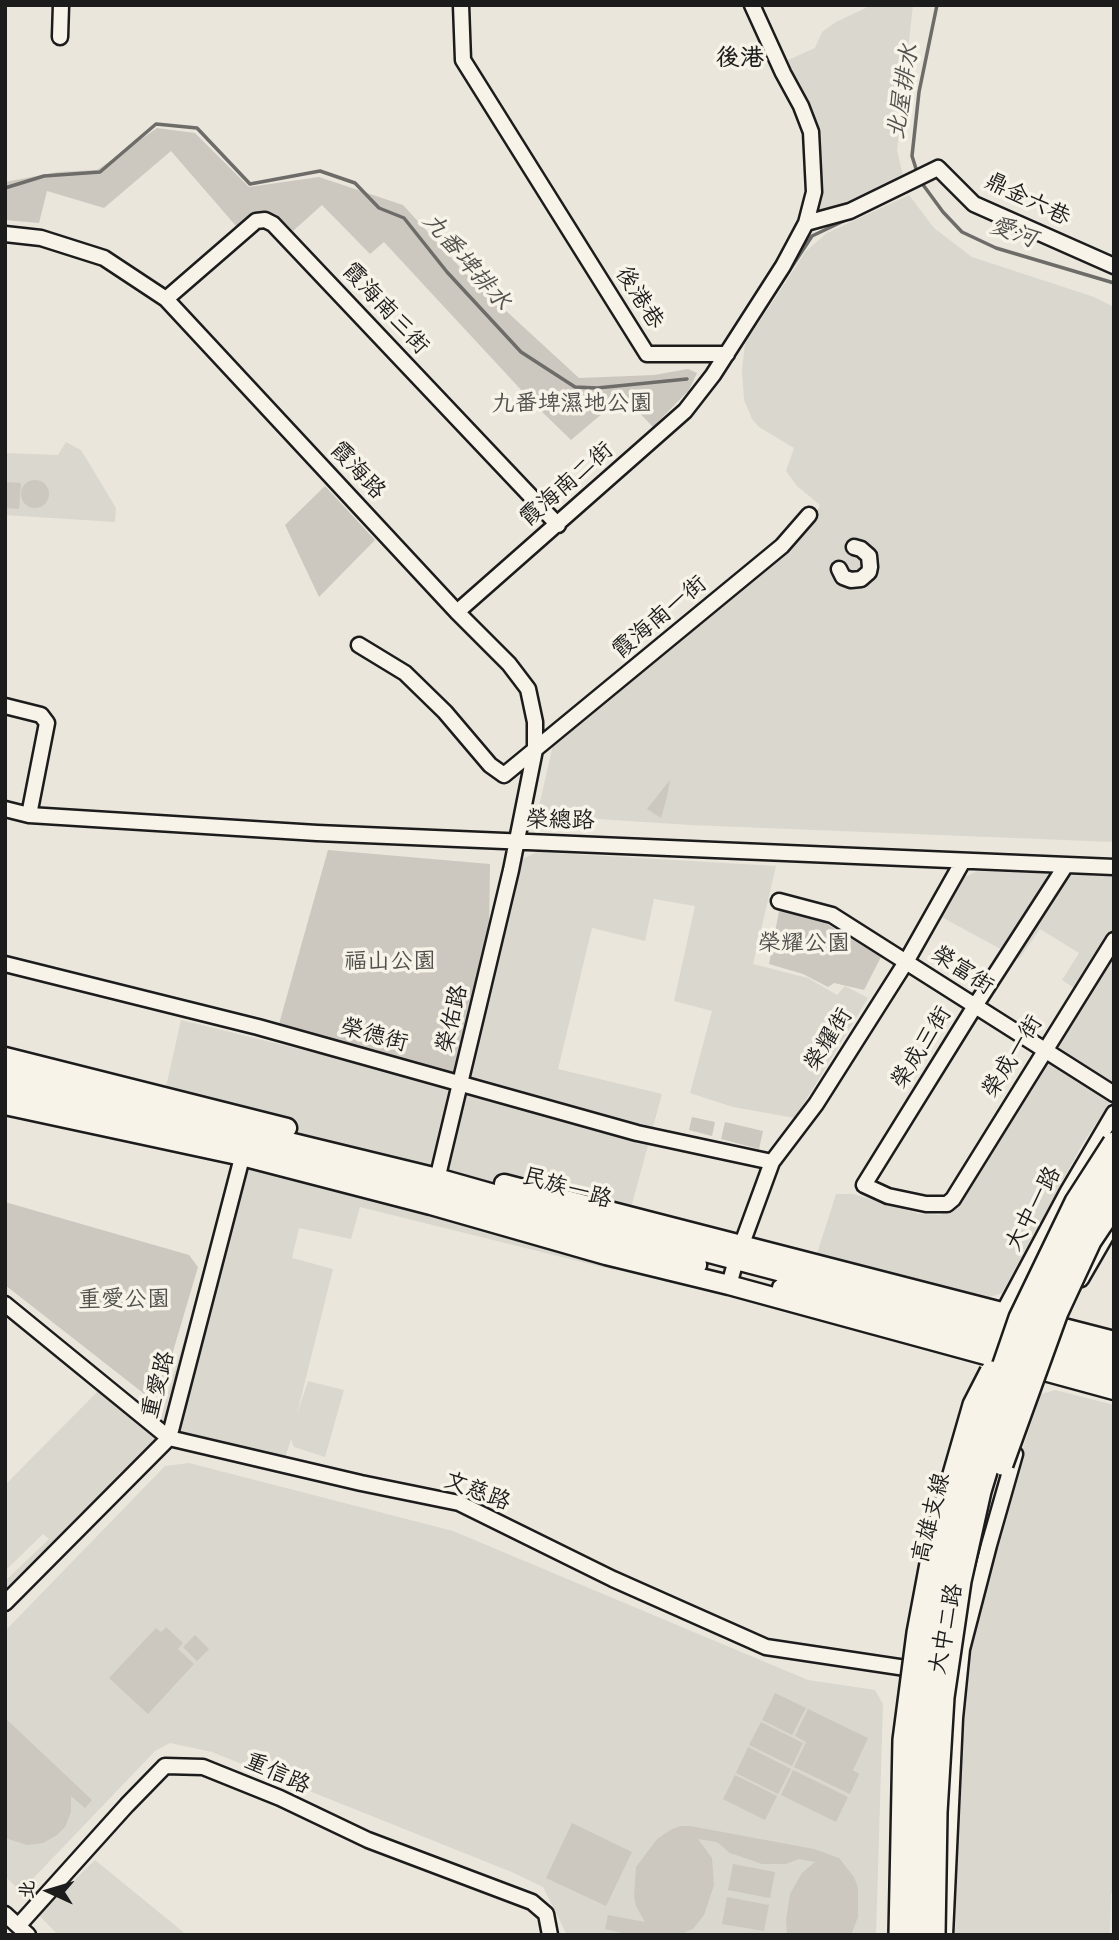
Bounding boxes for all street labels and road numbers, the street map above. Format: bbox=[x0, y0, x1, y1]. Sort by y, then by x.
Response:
street label: 鼎金六巷 bbox=[980, 167, 1074, 233]
street label: 霞海南三街 bbox=[336, 258, 434, 360]
street label: 後港巷 bbox=[609, 261, 669, 335]
street label: 霞海路 bbox=[323, 436, 391, 506]
street label: 霞海南二街 bbox=[515, 437, 619, 533]
street label: 霞海南一街 bbox=[607, 570, 713, 666]
street label: 榮總路 bbox=[525, 807, 595, 835]
street label: 榮富街 bbox=[926, 941, 998, 1001]
street label: 榮佑路 bbox=[432, 982, 474, 1056]
street label: 榮成三街 bbox=[886, 1002, 958, 1094]
street label: 榮耀街 bbox=[799, 1003, 859, 1077]
street label: 榮成一街 bbox=[977, 1011, 1049, 1103]
street label: 榮德街 bbox=[337, 1014, 411, 1058]
street label: 大中一路 bbox=[1000, 1162, 1068, 1256]
street label: 民族一路 bbox=[519, 1163, 615, 1215]
street label: 重愛路 bbox=[137, 1348, 181, 1422]
street label: 文慈路 bbox=[440, 1467, 514, 1517]
street label: 高雄支線 bbox=[907, 1470, 957, 1566]
street label: 大中二路 bbox=[925, 1581, 969, 1677]
street label: 重信路 bbox=[240, 1747, 314, 1801]

